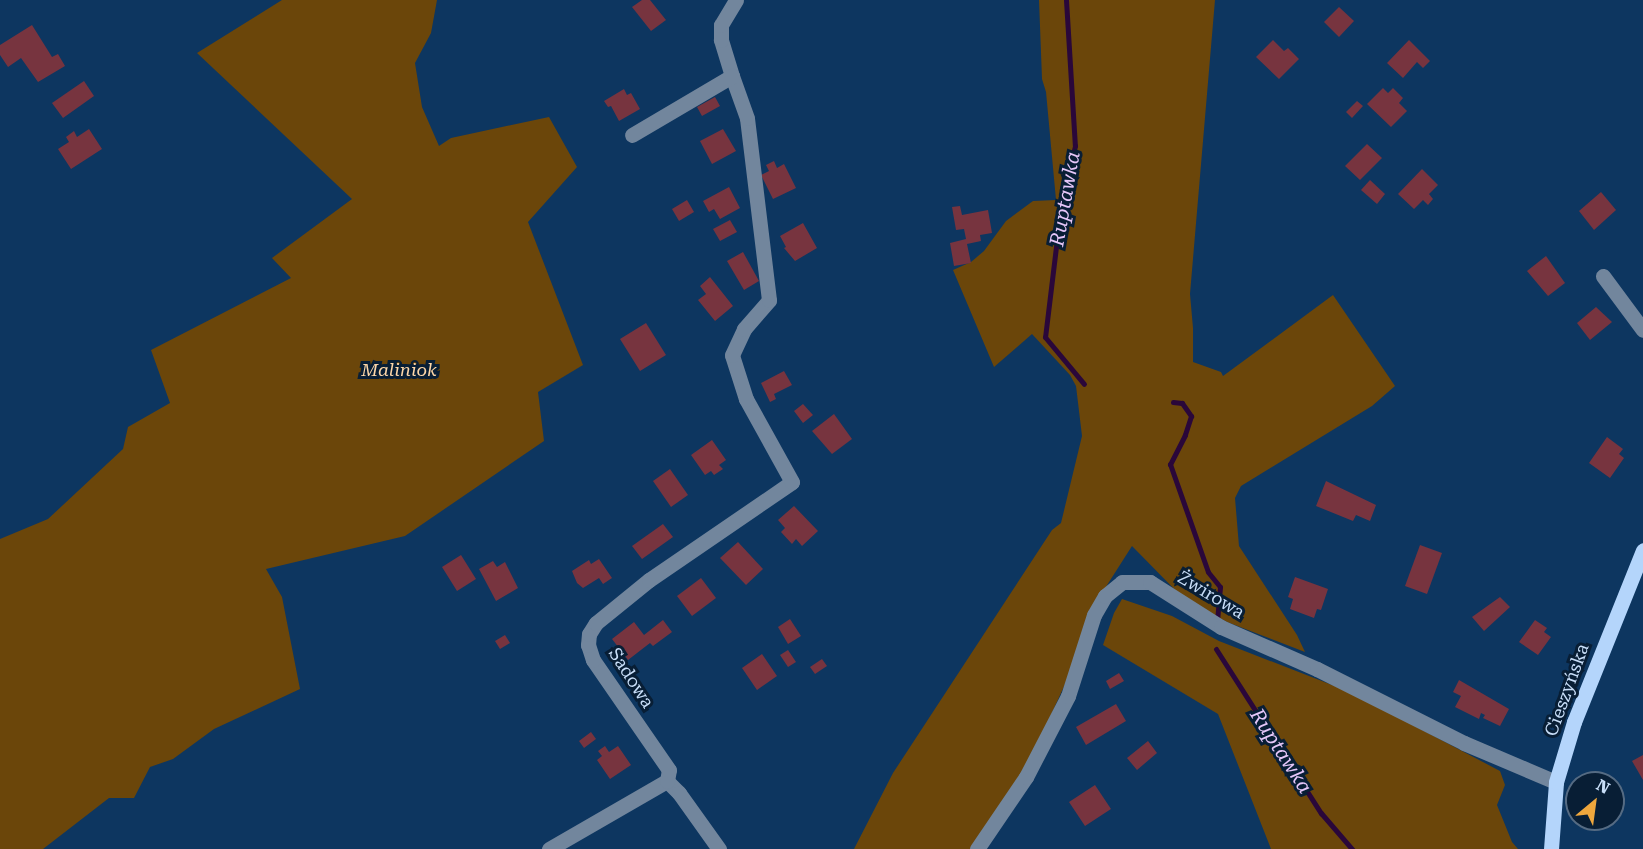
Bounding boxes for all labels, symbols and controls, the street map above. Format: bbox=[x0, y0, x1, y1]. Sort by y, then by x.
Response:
water label: Ruptawka bbox=[1045, 150, 1085, 248]
park label: Maliniok bbox=[361, 359, 437, 381]
street label: Żwirowa bbox=[1174, 567, 1248, 623]
street label: Cieszyńska bbox=[1540, 641, 1594, 739]
street label: Sadowa bbox=[604, 644, 658, 712]
water label: Ruptawka bbox=[1245, 704, 1317, 798]
north arrow bbox=[1565, 771, 1625, 831]
text: N bbox=[1593, 775, 1613, 798]

